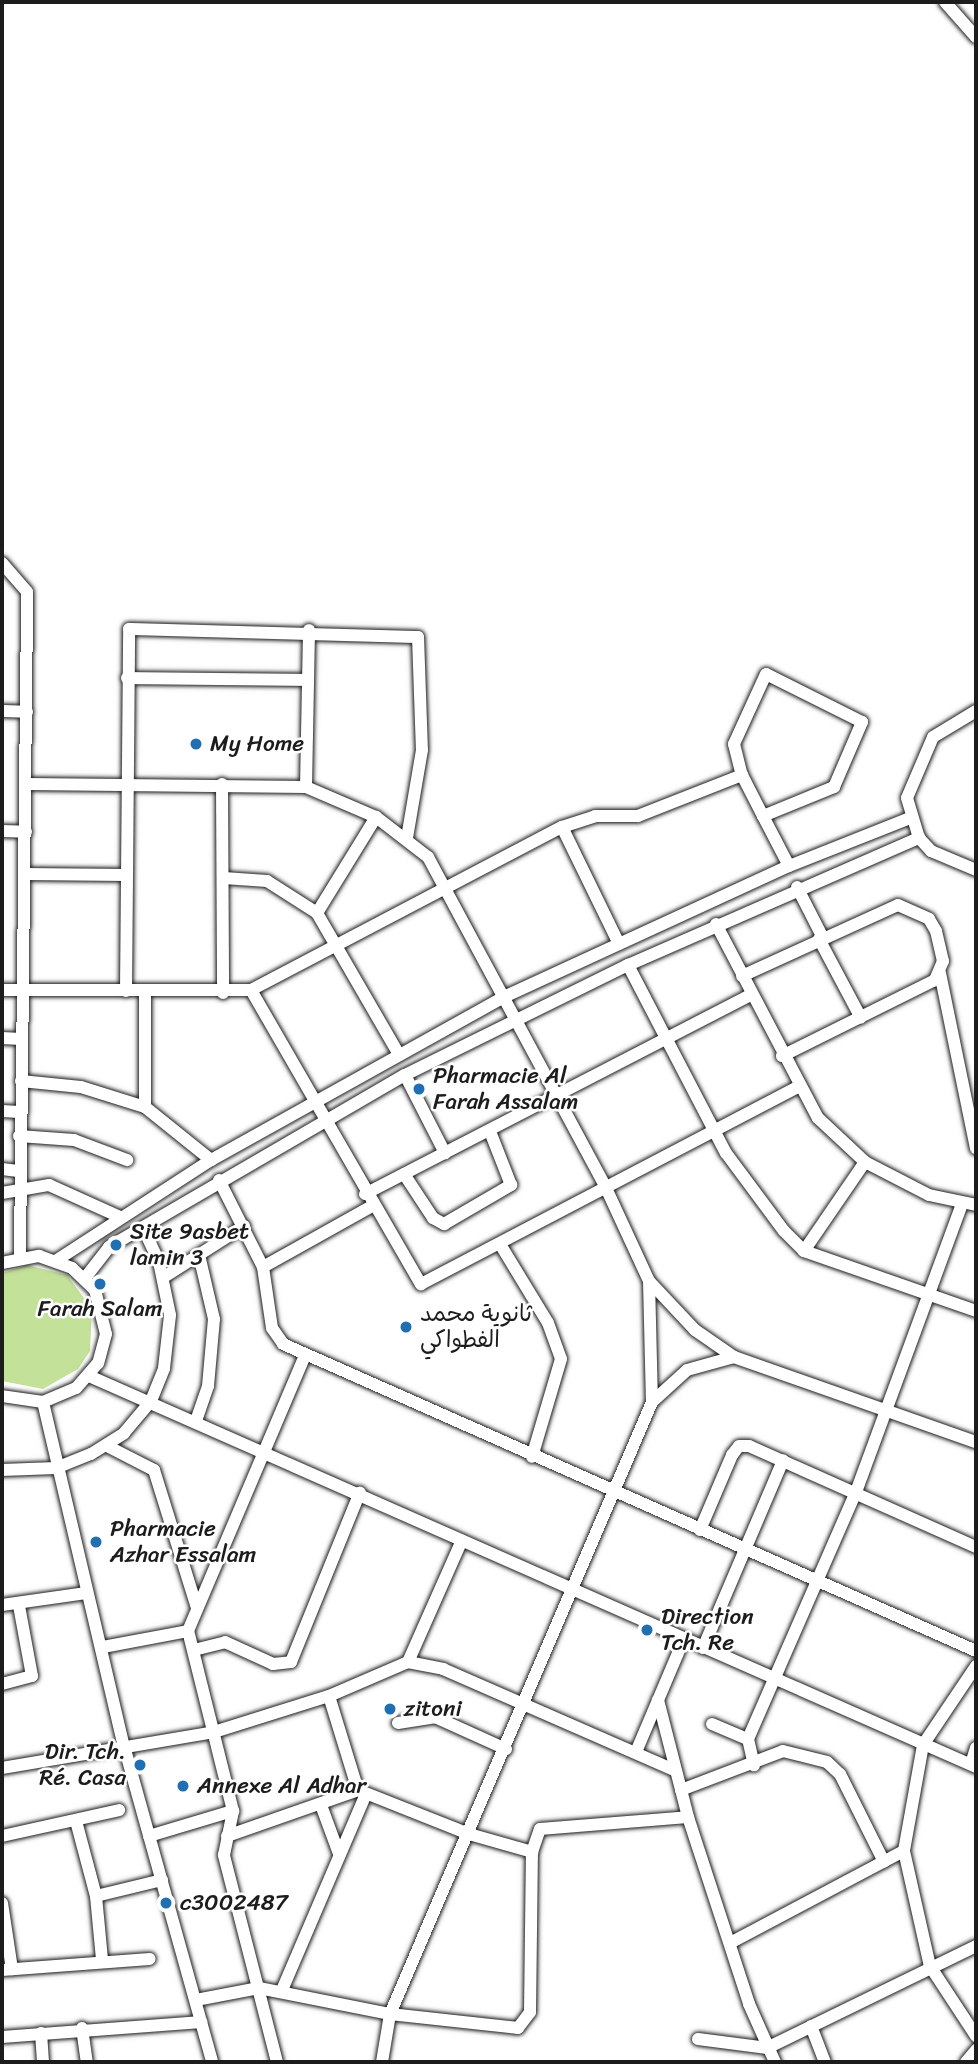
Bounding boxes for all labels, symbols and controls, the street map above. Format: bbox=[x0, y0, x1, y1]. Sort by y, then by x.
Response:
place label: My Home bbox=[210, 730, 304, 758]
marker: My Home bbox=[188, 736, 204, 752]
place label: Pharmacie Al Farah Assalam bbox=[433, 1062, 580, 1116]
marker: Pharmacie Al Farah Assalam bbox=[411, 1081, 427, 1097]
place label: Site 9asbet lamin 3 bbox=[130, 1218, 248, 1272]
marker: Site 9asbet lamin 3 bbox=[108, 1237, 124, 1253]
marker: Farah Salam bbox=[92, 1276, 108, 1292]
place label: Farah Salam bbox=[38, 1295, 162, 1323]
place label: ثانوية محمد الفطواكي bbox=[420, 1300, 532, 1354]
marker: ثانوية محمد الفطواكي bbox=[398, 1319, 414, 1335]
place label: Pharmacie Azhar Essalam bbox=[110, 1515, 256, 1569]
marker: Pharmacie Azhar Essalam bbox=[88, 1534, 104, 1550]
place label: Direction Tch. Re bbox=[661, 1603, 754, 1657]
marker: Direction Tch. Re bbox=[639, 1622, 655, 1638]
place label: zitoni bbox=[404, 1695, 462, 1723]
marker: zitoni bbox=[382, 1701, 398, 1717]
place label: Dir. Tch. Ré. Casa bbox=[39, 1738, 126, 1792]
marker: Dir. Tch. Ré. Casa bbox=[132, 1757, 148, 1773]
place label: Annexe Al Adhar bbox=[197, 1772, 366, 1800]
marker: Annexe Al Adhar bbox=[175, 1778, 191, 1794]
place label: c3002487 bbox=[180, 1889, 288, 1917]
marker: c3002487 bbox=[158, 1895, 174, 1911]

